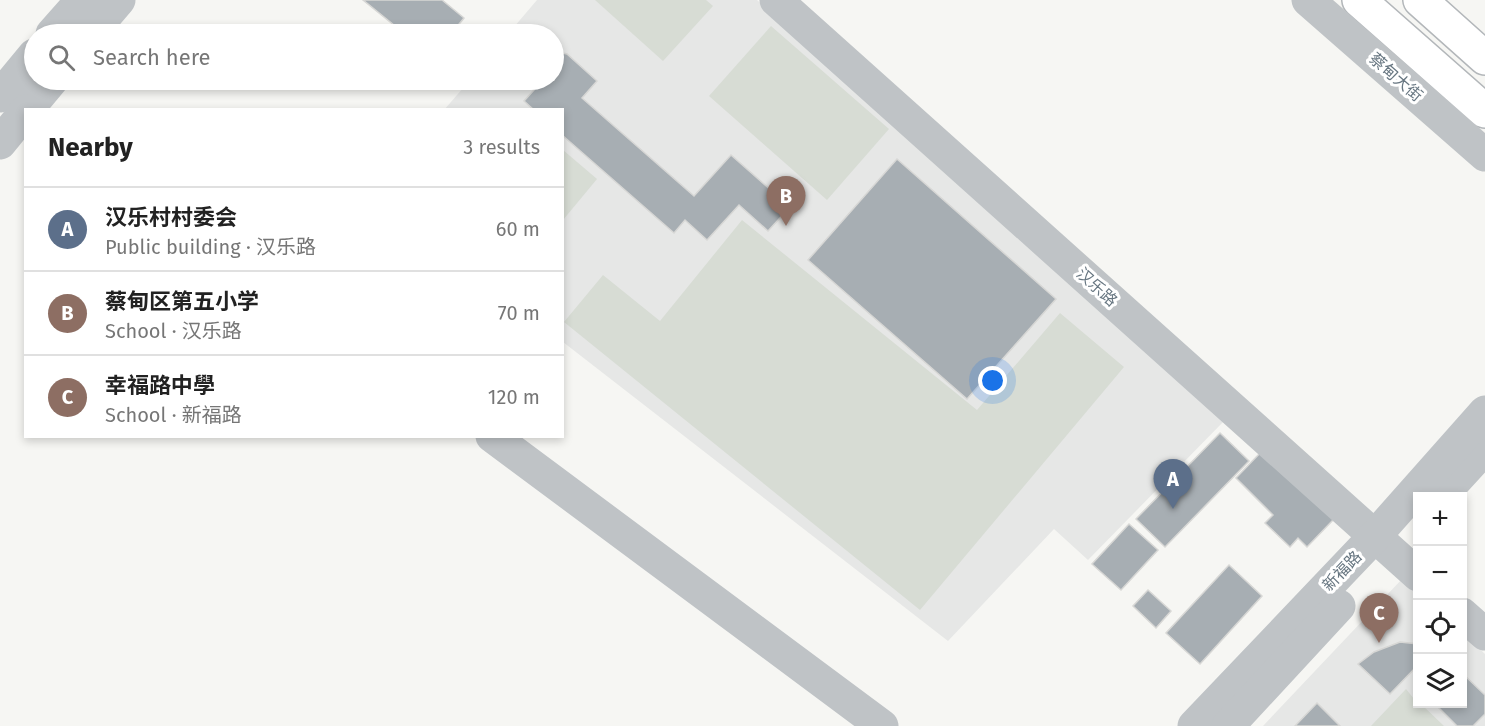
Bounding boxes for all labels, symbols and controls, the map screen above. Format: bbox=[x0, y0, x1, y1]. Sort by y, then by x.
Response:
search box bbox=[24, 24, 564, 90]
icon: search bbox=[45, 41, 78, 74]
text: Search here bbox=[93, 44, 211, 71]
street label: 蔡甸大街 bbox=[1366, 49, 1426, 105]
text: Nearby bbox=[48, 132, 133, 163]
text: 3 results bbox=[463, 135, 540, 159]
pin: B bbox=[766, 176, 806, 226]
text: 汉乐村村委会 bbox=[105, 204, 237, 231]
text: A bbox=[62, 217, 73, 241]
text: 60 m bbox=[496, 217, 540, 241]
text: Public building · 汉乐路 bbox=[105, 235, 316, 259]
street label: 汉乐路 bbox=[1073, 264, 1121, 310]
text: 蔡甸区第五小学 bbox=[105, 288, 259, 315]
text: B bbox=[61, 301, 74, 325]
text: 70 m bbox=[498, 301, 540, 325]
text: School · 汉乐路 bbox=[105, 319, 242, 343]
your location bbox=[978, 366, 1007, 395]
text: 幸福路中學 bbox=[105, 372, 215, 399]
text: C bbox=[62, 385, 73, 409]
text: 120 m bbox=[488, 385, 540, 409]
text: School · 新福路 bbox=[105, 403, 242, 427]
pin: A bbox=[1154, 460, 1192, 509]
map controls bbox=[1413, 492, 1467, 708]
button: + bbox=[1413, 492, 1467, 546]
button: − bbox=[1413, 546, 1467, 600]
street label: 新福路 bbox=[1318, 547, 1366, 595]
pin: C bbox=[1360, 594, 1398, 643]
button: locate bbox=[1413, 600, 1467, 654]
button: layers bbox=[1413, 654, 1467, 708]

